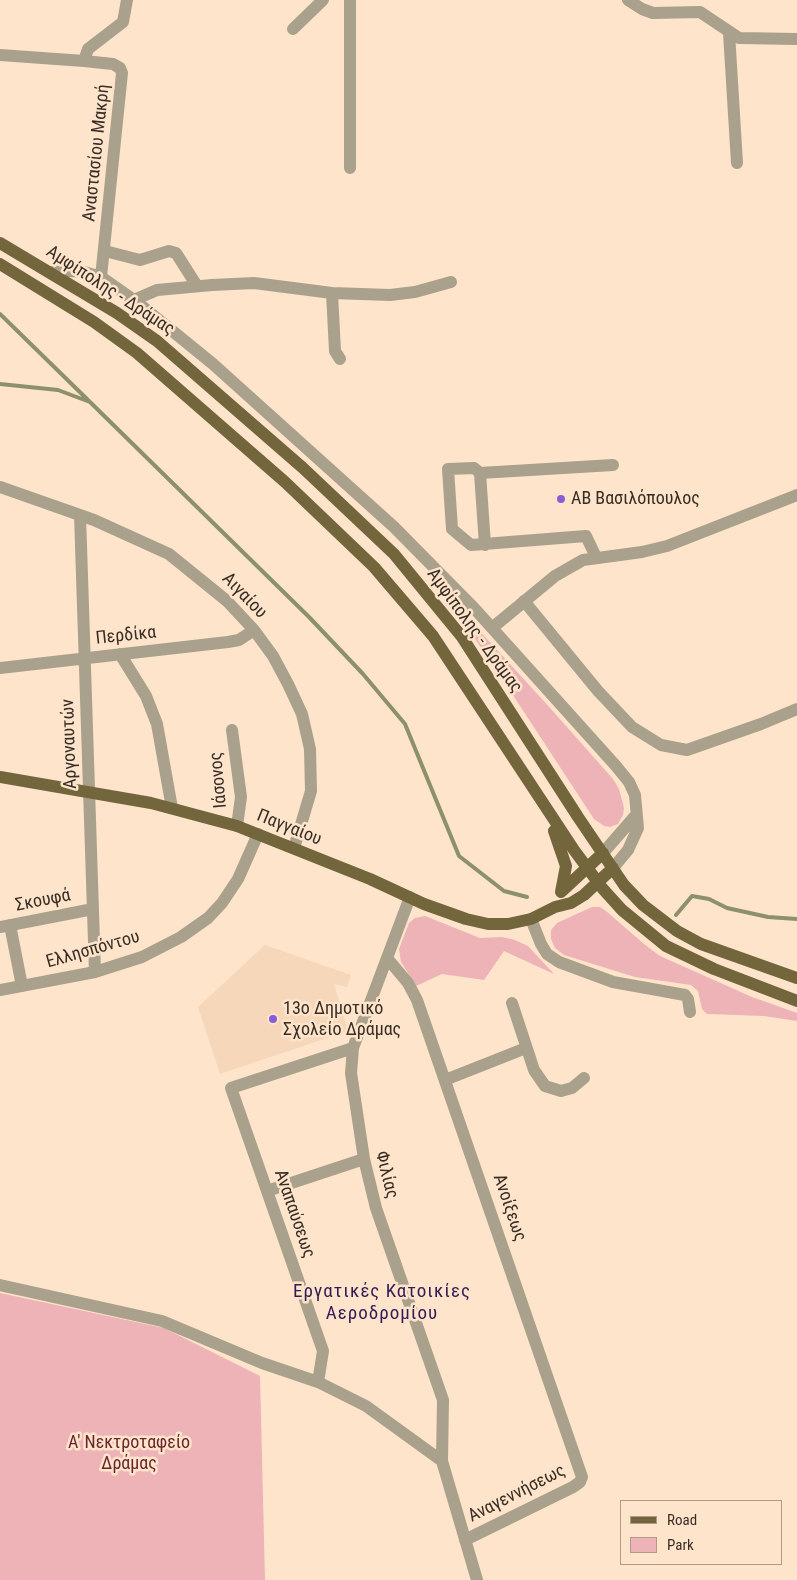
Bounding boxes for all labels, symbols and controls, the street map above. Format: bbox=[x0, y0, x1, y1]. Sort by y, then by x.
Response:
street label: Αναστασίου Μακρή bbox=[79, 83, 115, 223]
street label: Αμφίπολης - Δράμας bbox=[42, 241, 178, 341]
place label: ΑΒ Βασιλόπουλος bbox=[571, 488, 700, 510]
marker: ΑΒ Βασιλόπουλος bbox=[555, 493, 567, 505]
street label: Αμφίπολης - Δράμας bbox=[422, 565, 526, 697]
street label: Αιγαίου bbox=[217, 569, 271, 623]
street label: Περδίκα bbox=[95, 622, 157, 650]
street label: Αργοναυτών bbox=[58, 699, 82, 789]
street label: Ιάσονος bbox=[206, 751, 232, 809]
street label: Παγγαίου bbox=[253, 805, 325, 851]
street label: Σκουφά bbox=[14, 885, 72, 917]
street label: Ελλησπόντου bbox=[44, 926, 142, 974]
place label: 13ο Δημοτικό Σχολείο Δράμας bbox=[283, 998, 401, 1040]
marker: 13ο Δημοτικό Σχολείο Δράμας bbox=[267, 1013, 279, 1025]
street label: Φιλίας bbox=[370, 1149, 402, 1201]
street label: Αναπαύσεως bbox=[269, 1167, 319, 1261]
street label: Ανοίξεως bbox=[487, 1172, 531, 1244]
district label: Εργατικές Κατοικίες Αεροδρομίου bbox=[291, 1281, 473, 1325]
park label: Α' Νεκτροταφείο Δράμας bbox=[68, 1432, 190, 1475]
street label: Αναγεννήσεως bbox=[465, 1460, 569, 1528]
legend bbox=[620, 1500, 782, 1565]
text: Road bbox=[667, 1511, 697, 1529]
text: Park bbox=[667, 1536, 694, 1554]

